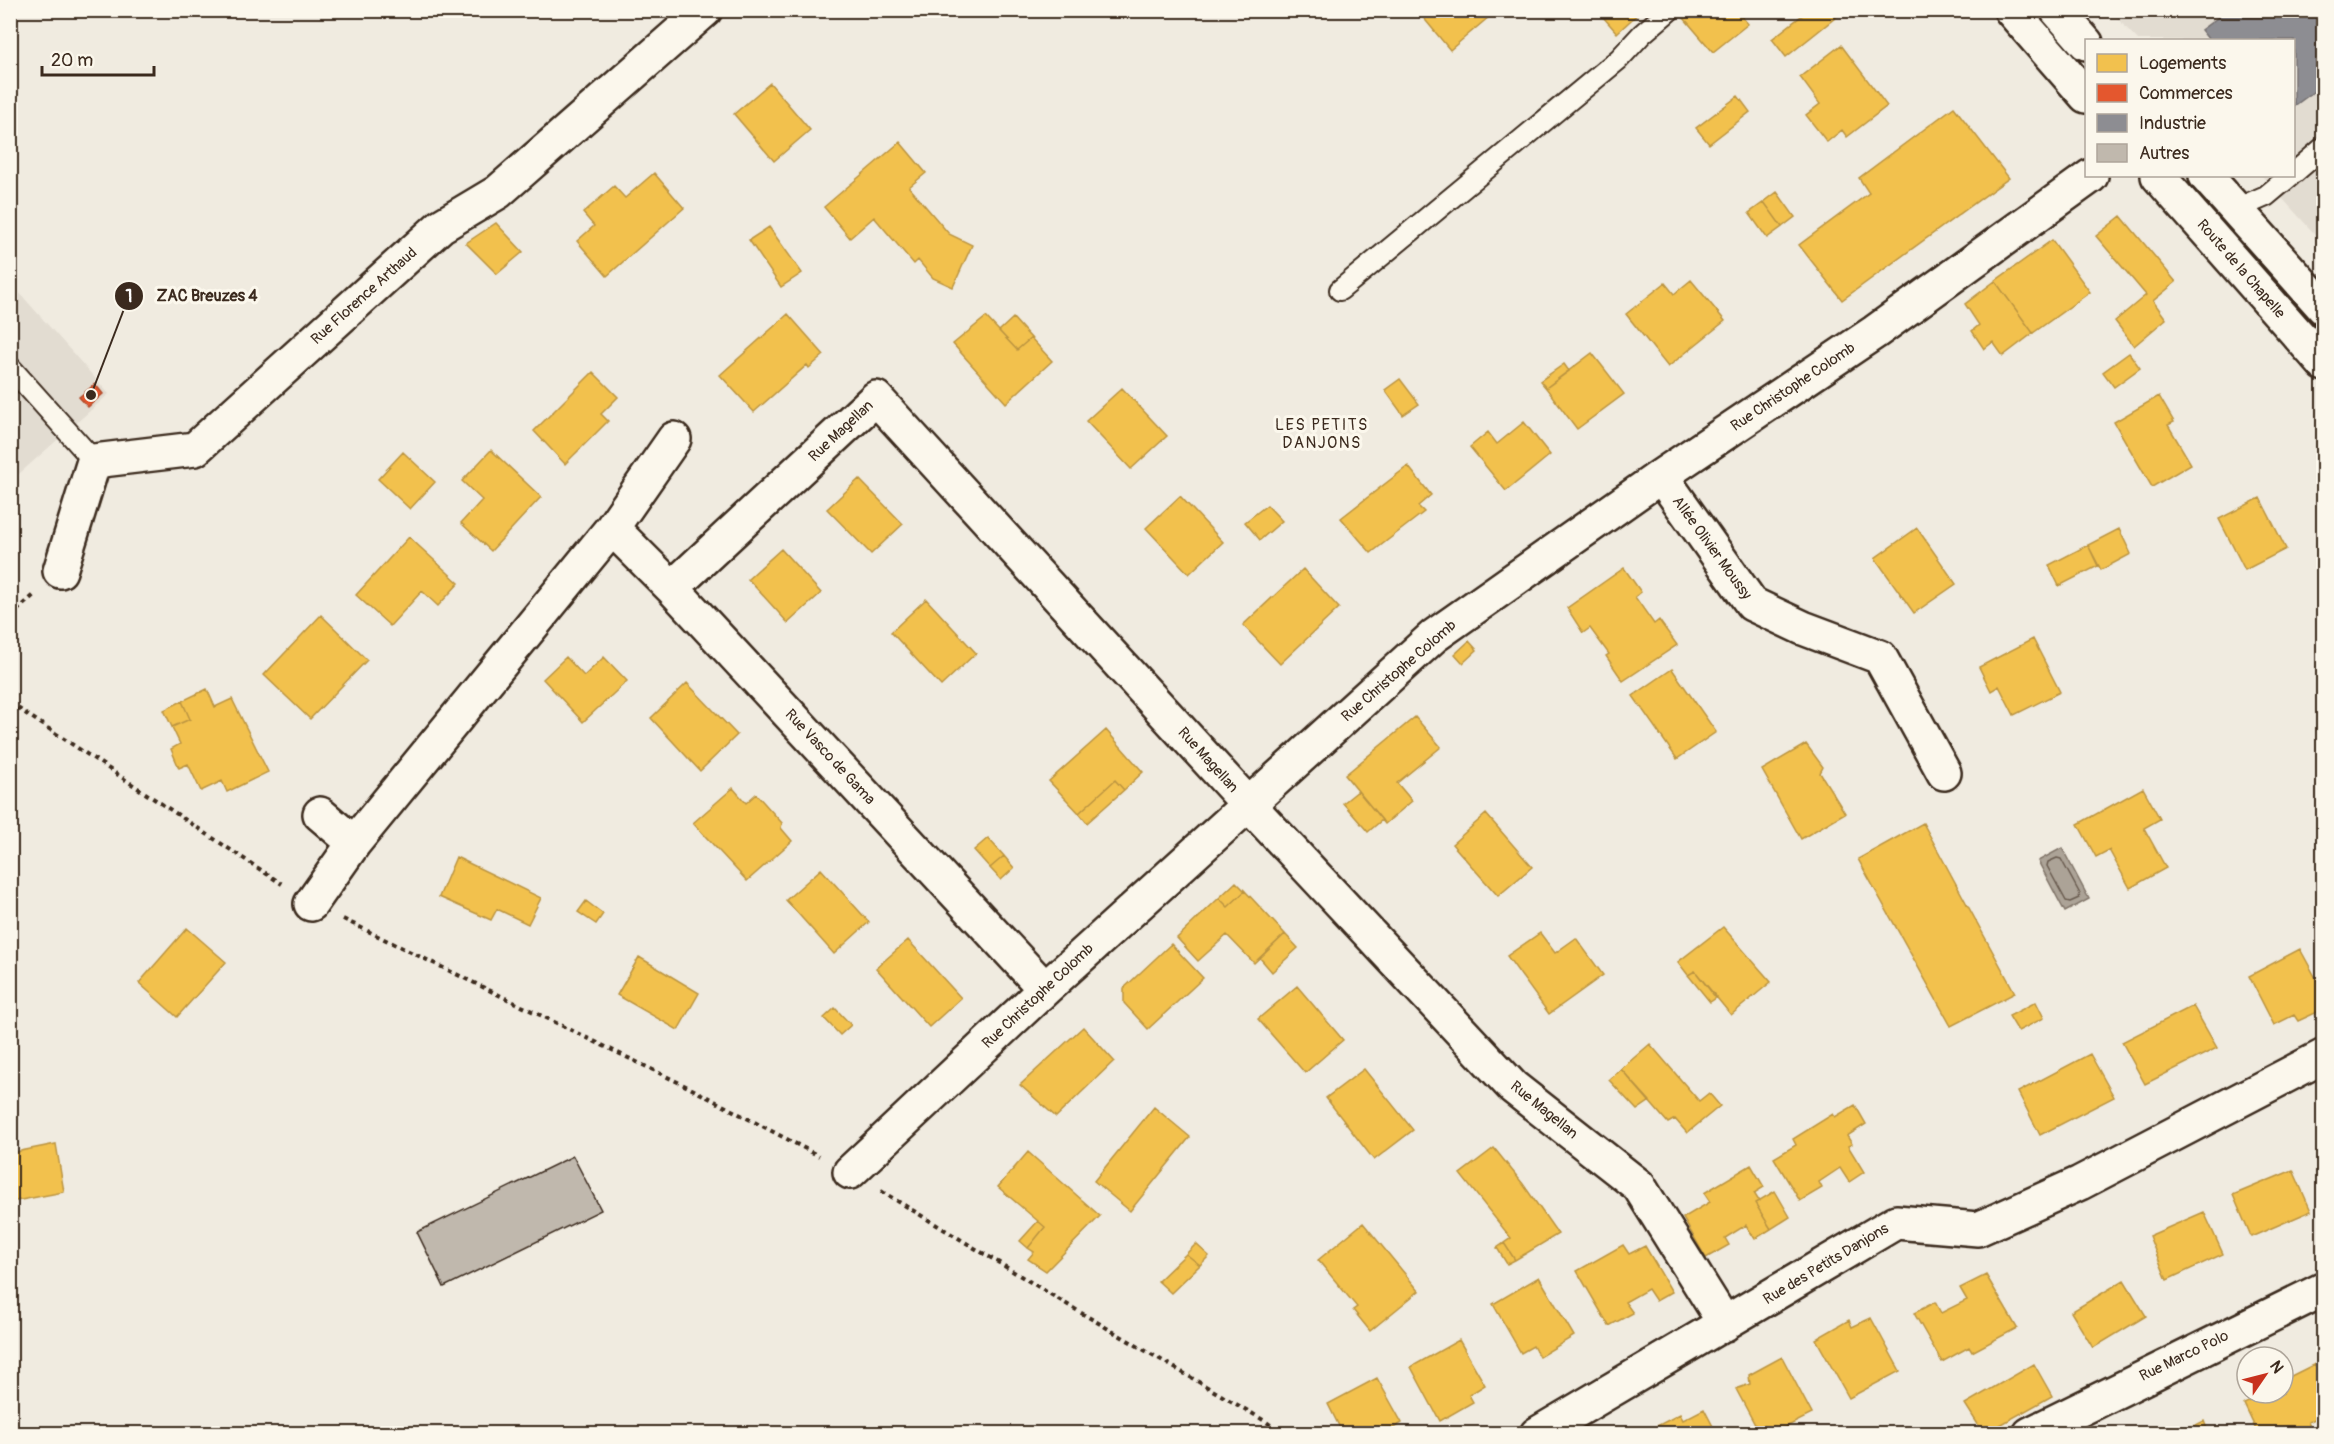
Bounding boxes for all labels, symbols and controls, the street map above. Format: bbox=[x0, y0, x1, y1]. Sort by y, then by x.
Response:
scale bar bbox=[42, 39, 154, 77]
legend bbox=[2085, 39, 2295, 177]
text: 20 m bbox=[51, 49, 93, 72]
text: Logements bbox=[2139, 52, 2226, 75]
text: Commerces bbox=[2139, 82, 2233, 105]
text: Industrie bbox=[2139, 112, 2206, 135]
text: Autres bbox=[2139, 142, 2189, 165]
street label: Route de la Chapelle bbox=[2193, 216, 2290, 323]
street label: Rue Florence Arthaud bbox=[307, 243, 421, 349]
callout: ZAC Breuzes 4 bbox=[114, 279, 270, 313]
text: 1 bbox=[125, 285, 133, 308]
text: ZAC Breuzes 4 bbox=[156, 286, 258, 306]
street label: Rue Christophe Colomb bbox=[1727, 338, 1859, 436]
street label: Rue Magellan bbox=[805, 396, 877, 466]
district label: LES PETITS DANJONS bbox=[1275, 415, 1369, 453]
street label: Allée Olivier Moussy bbox=[1668, 493, 1756, 604]
street label: Rue Christophe Colomb bbox=[1338, 616, 1460, 726]
street label: Rue Vasco de Gama bbox=[781, 705, 879, 809]
street label: Rue Magellan bbox=[1174, 723, 1242, 797]
street label: Rue Christophe Colomb bbox=[978, 939, 1098, 1053]
street label: Rue Magellan bbox=[1506, 1077, 1582, 1143]
street label: Rue des Petits Danjons bbox=[1760, 1219, 1892, 1309]
street label: Rue Marco Polo bbox=[2136, 1326, 2232, 1386]
north arrow bbox=[2235, 1345, 2295, 1405]
text: N bbox=[2265, 1357, 2288, 1377]

